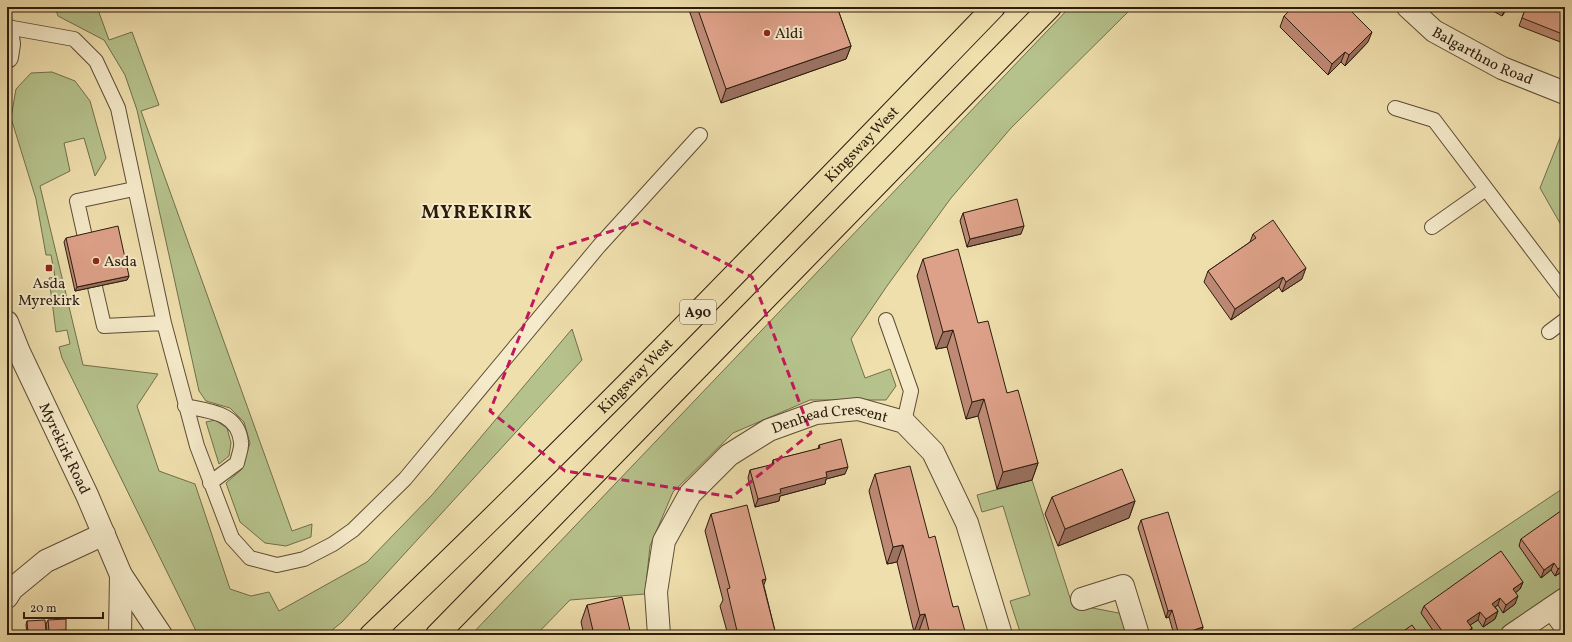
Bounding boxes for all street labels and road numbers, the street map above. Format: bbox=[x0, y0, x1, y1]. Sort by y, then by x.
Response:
street label: Balgarthno Road bbox=[1428, 23, 1536, 91]
street label: Kingsway West bbox=[821, 102, 905, 188]
road number: A90 bbox=[680, 300, 716, 324]
street label: Kingsway West bbox=[594, 334, 678, 419]
street label: Myrekirk Road bbox=[33, 400, 94, 498]
street label: Denhead Crescent bbox=[769, 400, 890, 440]

